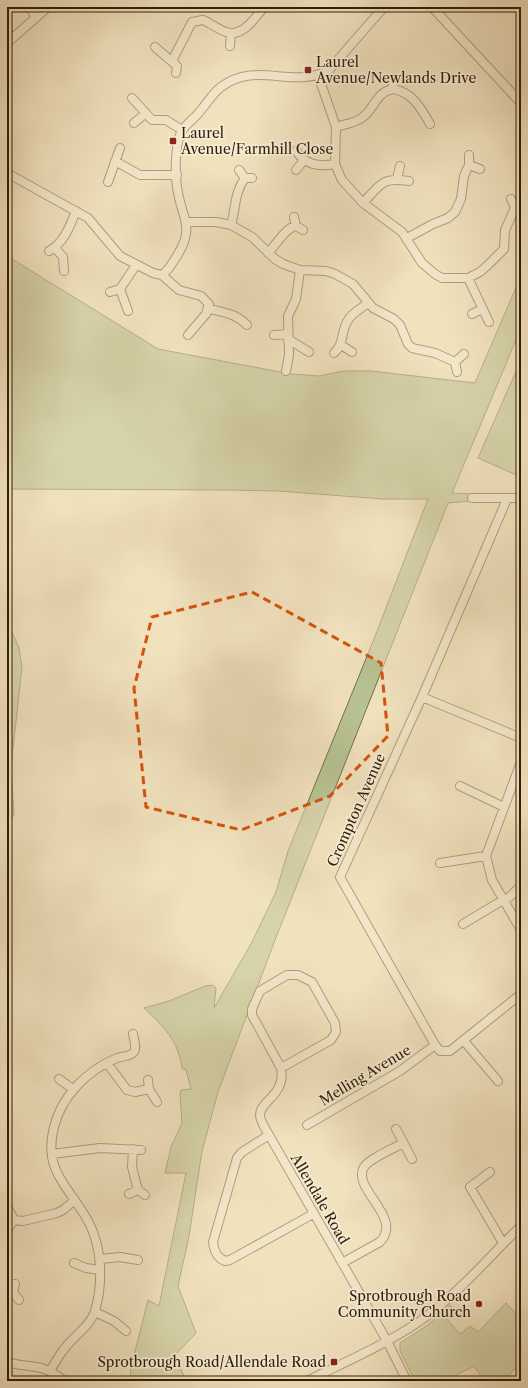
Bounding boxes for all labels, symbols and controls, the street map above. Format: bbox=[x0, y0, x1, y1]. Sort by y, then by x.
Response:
place label: Laurel Avenue/Newlands Drive bbox=[315, 53, 476, 87]
marker: Laurel Avenue/Newlands Drive bbox=[303, 65, 313, 75]
place label: Laurel Avenue/Farmhill Close bbox=[180, 124, 333, 158]
marker: Laurel Avenue/Farmhill Close bbox=[168, 136, 178, 146]
street label: Crompton Avenue bbox=[323, 750, 389, 869]
street label: Melling Avenue bbox=[316, 1041, 414, 1109]
street label: Allendale Road bbox=[286, 1150, 353, 1248]
place label: Sprotbrough Road Community Church bbox=[338, 1287, 471, 1321]
marker: Sprotbrough Road Community Church bbox=[474, 1299, 484, 1309]
place label: Sprotbrough Road/Allendale Road bbox=[98, 1353, 326, 1371]
marker: Sprotbrough Road/Allendale Road bbox=[329, 1357, 339, 1367]

